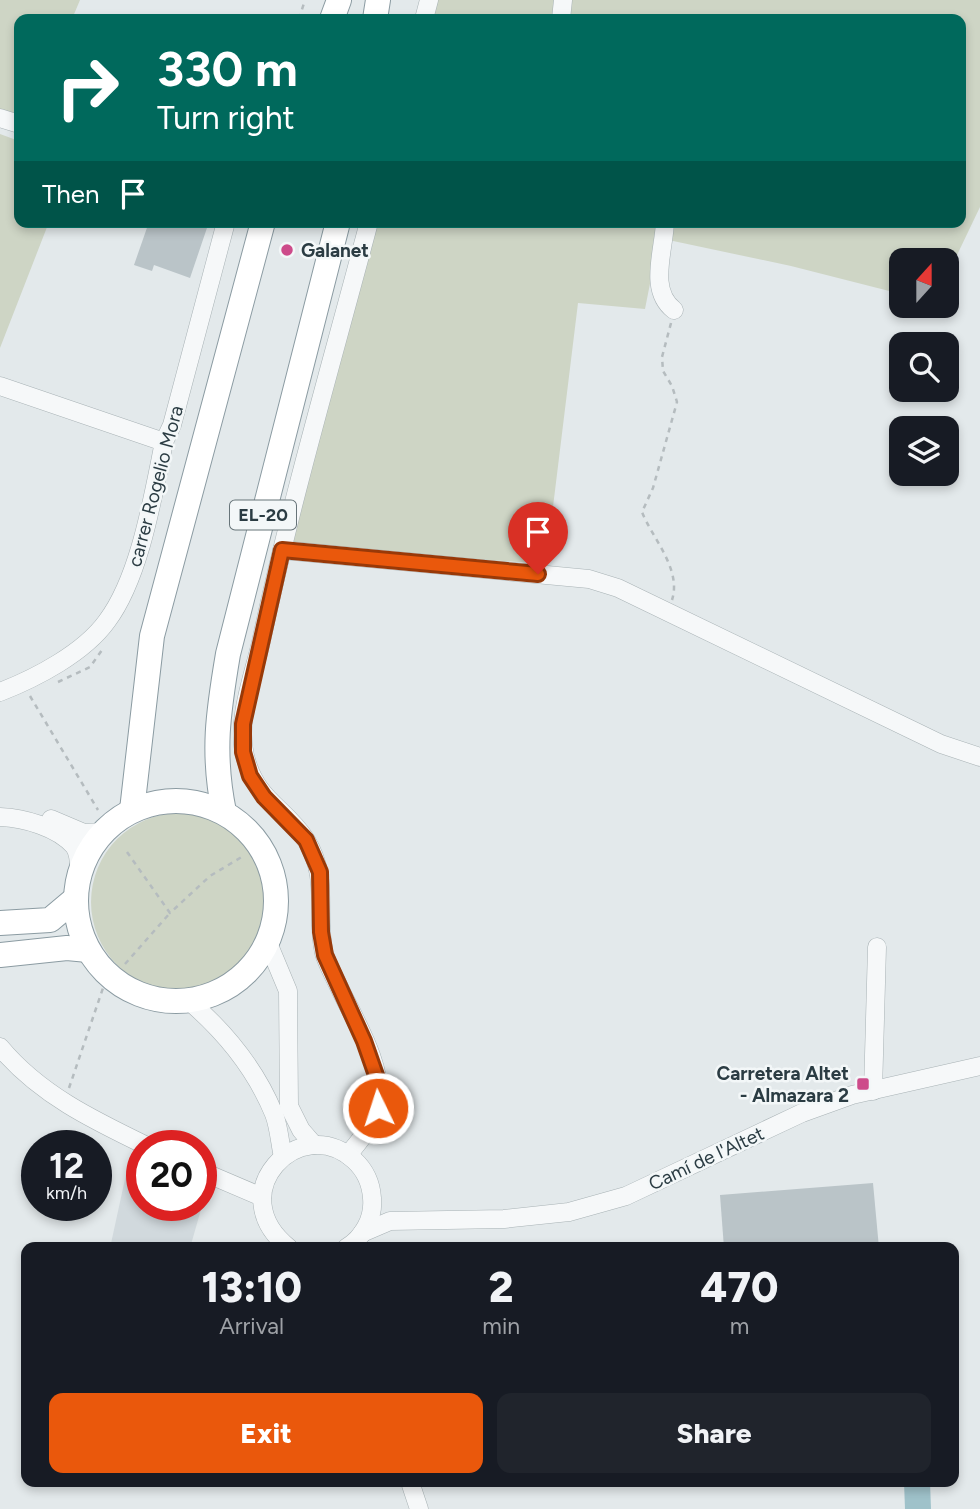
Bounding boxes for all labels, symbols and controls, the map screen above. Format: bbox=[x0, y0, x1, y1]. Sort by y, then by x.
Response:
text: 330 m bbox=[157, 39, 298, 98]
icon: right bbox=[42, 42, 133, 133]
text: Turn right bbox=[157, 99, 295, 137]
icon: arrive bbox=[114, 175, 152, 213]
text: Then bbox=[42, 178, 100, 210]
place label: Galanet bbox=[301, 239, 369, 262]
marker: Galanet bbox=[279, 242, 295, 258]
north arrow bbox=[889, 248, 959, 318]
map controls bbox=[889, 248, 959, 486]
button: search bbox=[889, 332, 959, 402]
street label: carrer Rogelio Mora bbox=[123, 403, 188, 569]
button: layers bbox=[889, 416, 959, 486]
road number: EL-20 bbox=[230, 500, 296, 530]
pin bbox=[508, 502, 568, 574]
icon: arrive bbox=[519, 513, 557, 551]
place label: Carretera Altet - Almazara 2 bbox=[716, 1062, 849, 1107]
position arrow bbox=[341, 1071, 415, 1145]
marker: Carretera Altet - Almazara 2 bbox=[855, 1076, 871, 1092]
street label: Camí de l'Altet bbox=[645, 1122, 768, 1195]
speed limit sign: 20 bbox=[126, 1130, 217, 1221]
text: 12 bbox=[49, 1145, 84, 1187]
text: km/h bbox=[46, 1182, 87, 1204]
text: 13:10 bbox=[201, 1262, 302, 1313]
text: 2 bbox=[489, 1262, 514, 1313]
text: 470 bbox=[701, 1262, 778, 1313]
text: Arrival bbox=[219, 1312, 284, 1340]
text: min bbox=[482, 1312, 520, 1340]
text: m bbox=[730, 1312, 749, 1340]
button: Exit bbox=[49, 1393, 483, 1473]
button: Share bbox=[497, 1393, 931, 1473]

